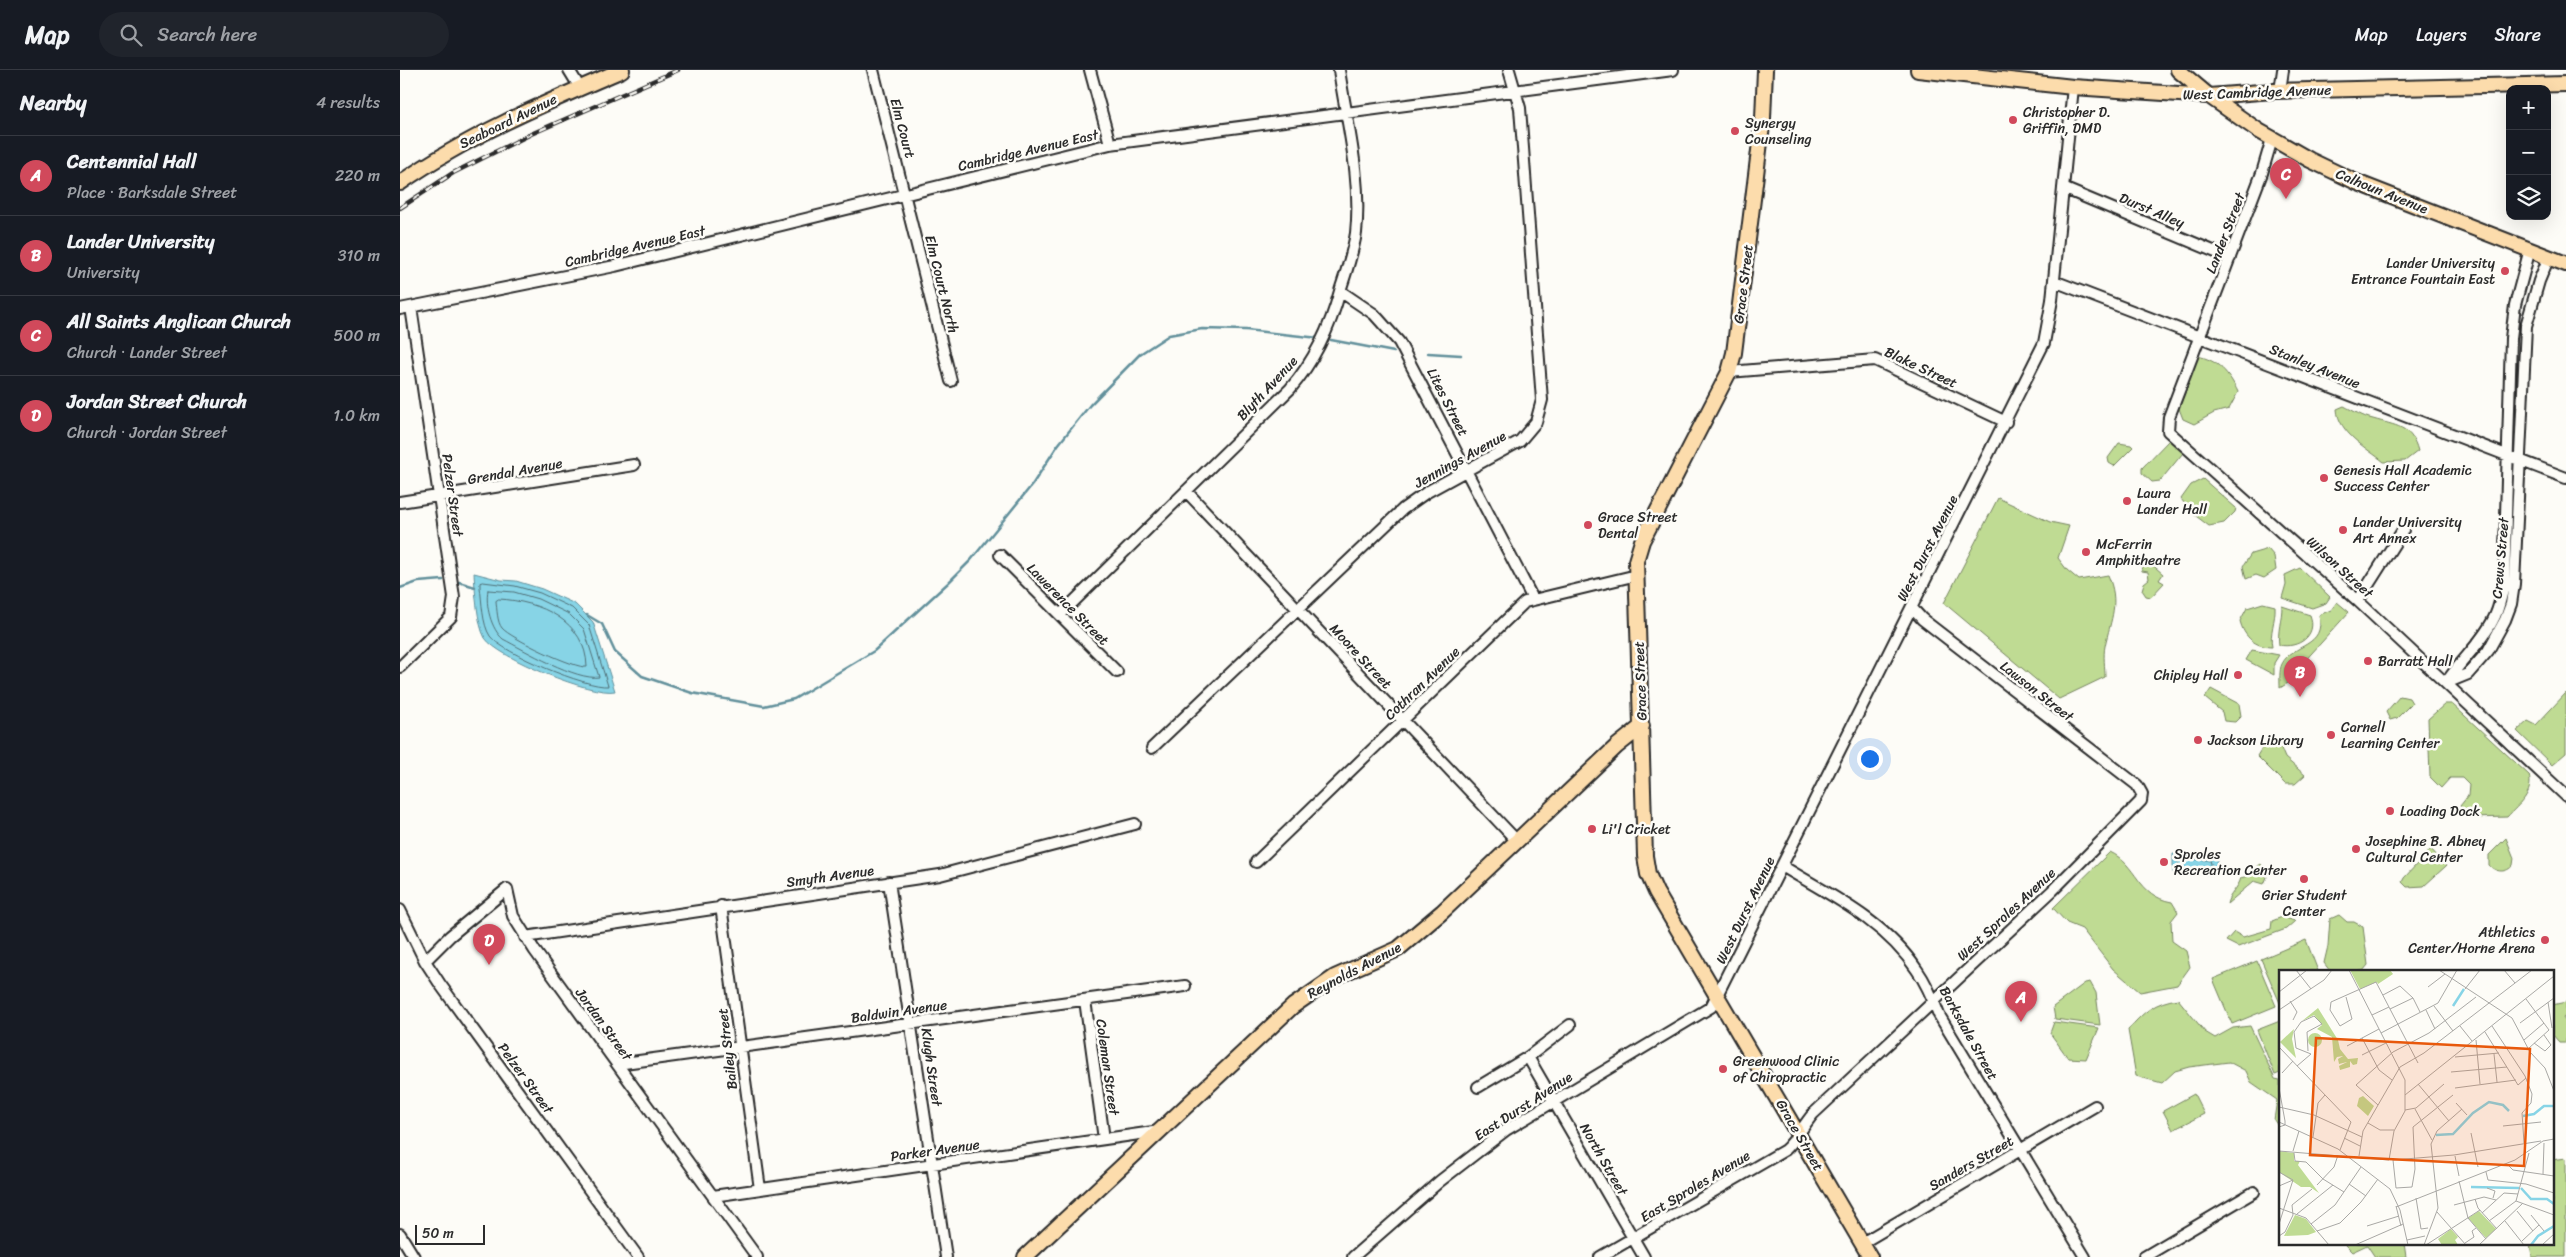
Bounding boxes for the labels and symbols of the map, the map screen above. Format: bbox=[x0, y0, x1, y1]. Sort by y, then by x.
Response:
street label: West Cambridge Avenue bbox=[2182, 77, 2332, 108]
street label: Seaboard Avenue bbox=[455, 87, 562, 156]
street label: Elm Court bbox=[883, 95, 923, 161]
place label: Christopher D. Griffin, DMD bbox=[2023, 100, 2111, 141]
place label: Synergy Counseling bbox=[1745, 111, 1812, 152]
marker: Christopher D. Griffin, DMD bbox=[2007, 114, 2019, 126]
street label: Cambridge Avenue East bbox=[955, 122, 1102, 179]
marker: Synergy Counseling bbox=[1729, 125, 1741, 137]
pin: C bbox=[2270, 158, 2302, 199]
street label: Calhoun Avenue bbox=[2332, 162, 2432, 221]
street label: Durst Alley bbox=[2115, 185, 2189, 236]
street label: Lander Street bbox=[2199, 188, 2253, 277]
street label: Cambridge Avenue East bbox=[562, 218, 709, 275]
street label: Elm Court North bbox=[917, 232, 966, 336]
street label: Grace Street bbox=[1726, 243, 1761, 325]
place label: Lander University Entrance Fountain East bbox=[2351, 251, 2496, 292]
marker: Lander University Entrance Fountain East bbox=[2499, 265, 2511, 277]
street label: Stanley Avenue bbox=[2265, 337, 2364, 396]
street label: Blake Street bbox=[1880, 340, 1962, 395]
street label: Blyth Avenue bbox=[1230, 350, 1304, 427]
street label: Lites Street bbox=[1420, 364, 1475, 441]
street label: Jennings Avenue bbox=[1409, 424, 1511, 496]
street label: Grendal Avenue bbox=[466, 451, 565, 492]
street label: Pelzer Street bbox=[434, 452, 471, 539]
place label: Genesis Hall Academic Success Center bbox=[2334, 458, 2472, 499]
marker: Genesis Hall Academic Success Center bbox=[2318, 472, 2330, 484]
place label: Laura Lander Hall bbox=[2137, 481, 2208, 522]
street label: West Durst Avenue bbox=[1890, 490, 1965, 606]
marker: Laura Lander Hall bbox=[2121, 495, 2133, 507]
place label: Grace Street Dental bbox=[1598, 505, 1678, 546]
place label: Lander University Art Annex bbox=[2352, 510, 2463, 551]
street label: Crews Street bbox=[2484, 515, 2517, 600]
marker: Grace Street Dental bbox=[1582, 519, 1594, 531]
marker: Lander University Art Annex bbox=[2337, 524, 2349, 536]
street label: Wilson Street bbox=[2300, 530, 2380, 606]
place label: McFerrin Amphitheatre bbox=[2095, 532, 2181, 573]
marker: McFerrin Amphitheatre bbox=[2080, 546, 2092, 558]
street label: Lawerence Street bbox=[1020, 557, 1115, 652]
street label: Moore Street bbox=[1323, 617, 1398, 695]
street label: Cothran Avenue bbox=[1378, 640, 1466, 726]
street label: Grace Street bbox=[1627, 641, 1654, 721]
place label: Barratt Hall bbox=[2378, 649, 2454, 674]
street label: Lawson Street bbox=[1994, 654, 2080, 729]
marker: Barratt Hall bbox=[2362, 655, 2374, 667]
pin: B bbox=[2284, 656, 2316, 697]
place label: Chipley Hall bbox=[2154, 663, 2229, 688]
marker: Chipley Hall bbox=[2232, 669, 2244, 681]
place label: Carnell Learning Center bbox=[2341, 715, 2440, 756]
place label: Jackson Library bbox=[2207, 728, 2304, 753]
marker: Carnell Learning Center bbox=[2325, 729, 2337, 741]
marker: Jackson Library bbox=[2192, 734, 2204, 746]
your location bbox=[1857, 746, 1883, 772]
place label: Loading Dock bbox=[2400, 799, 2481, 824]
marker: Loading Dock bbox=[2384, 805, 2396, 817]
place label: Li'l Cricket bbox=[1602, 817, 1671, 842]
marker: Li'l Cricket bbox=[1586, 823, 1598, 835]
place label: Josephine B. Abney Cultural Center bbox=[2365, 829, 2487, 870]
place label: Sproles Recreation Center bbox=[2174, 842, 2287, 883]
marker: Josephine B. Abney Cultural Center bbox=[2350, 843, 2362, 855]
street label: West Durst Avenue bbox=[1709, 852, 1782, 968]
marker: Sproles Recreation Center bbox=[2158, 856, 2170, 868]
street label: Smyth Avenue bbox=[785, 858, 876, 895]
street label: West Sproles Avenue bbox=[1951, 861, 2062, 967]
marker: Grier Student Center bbox=[2298, 873, 2310, 885]
place label: Grier Student Center bbox=[2262, 883, 2348, 924]
place label: Athletics Center/Horne Arena bbox=[2408, 920, 2535, 961]
pin: D bbox=[473, 924, 505, 965]
marker: Athletics Center/Horne Arena bbox=[2539, 934, 2551, 946]
street label: Reynolds Avenue bbox=[1303, 935, 1406, 1006]
inset map bbox=[2279, 970, 2554, 1244]
pin: A bbox=[2005, 981, 2037, 1022]
street label: Jordan Street bbox=[568, 982, 640, 1067]
street label: Barksdale Street bbox=[1932, 982, 2005, 1085]
street label: Baldwin Avenue bbox=[849, 992, 949, 1031]
street label: Bailey Street bbox=[710, 1007, 745, 1091]
street label: Coleman Street bbox=[1088, 1017, 1127, 1118]
street label: Klugh Street bbox=[914, 1026, 950, 1109]
street label: Pelzer Street bbox=[491, 1037, 561, 1120]
place label: Greenwood Clinic of Chiropractic bbox=[1733, 1049, 1839, 1090]
marker: Greenwood Clinic of Chiropractic bbox=[1717, 1063, 1729, 1075]
street label: East Durst Avenue bbox=[1469, 1065, 1578, 1148]
street label: Grace Street bbox=[1769, 1095, 1830, 1176]
street label: North Street bbox=[1573, 1118, 1635, 1201]
street label: Sanders Street bbox=[1924, 1129, 2019, 1198]
street label: Parker Avenue bbox=[889, 1132, 981, 1169]
street label: East Sproles Avenue bbox=[1635, 1143, 1755, 1229]
scale bar bbox=[415, 1222, 485, 1245]

